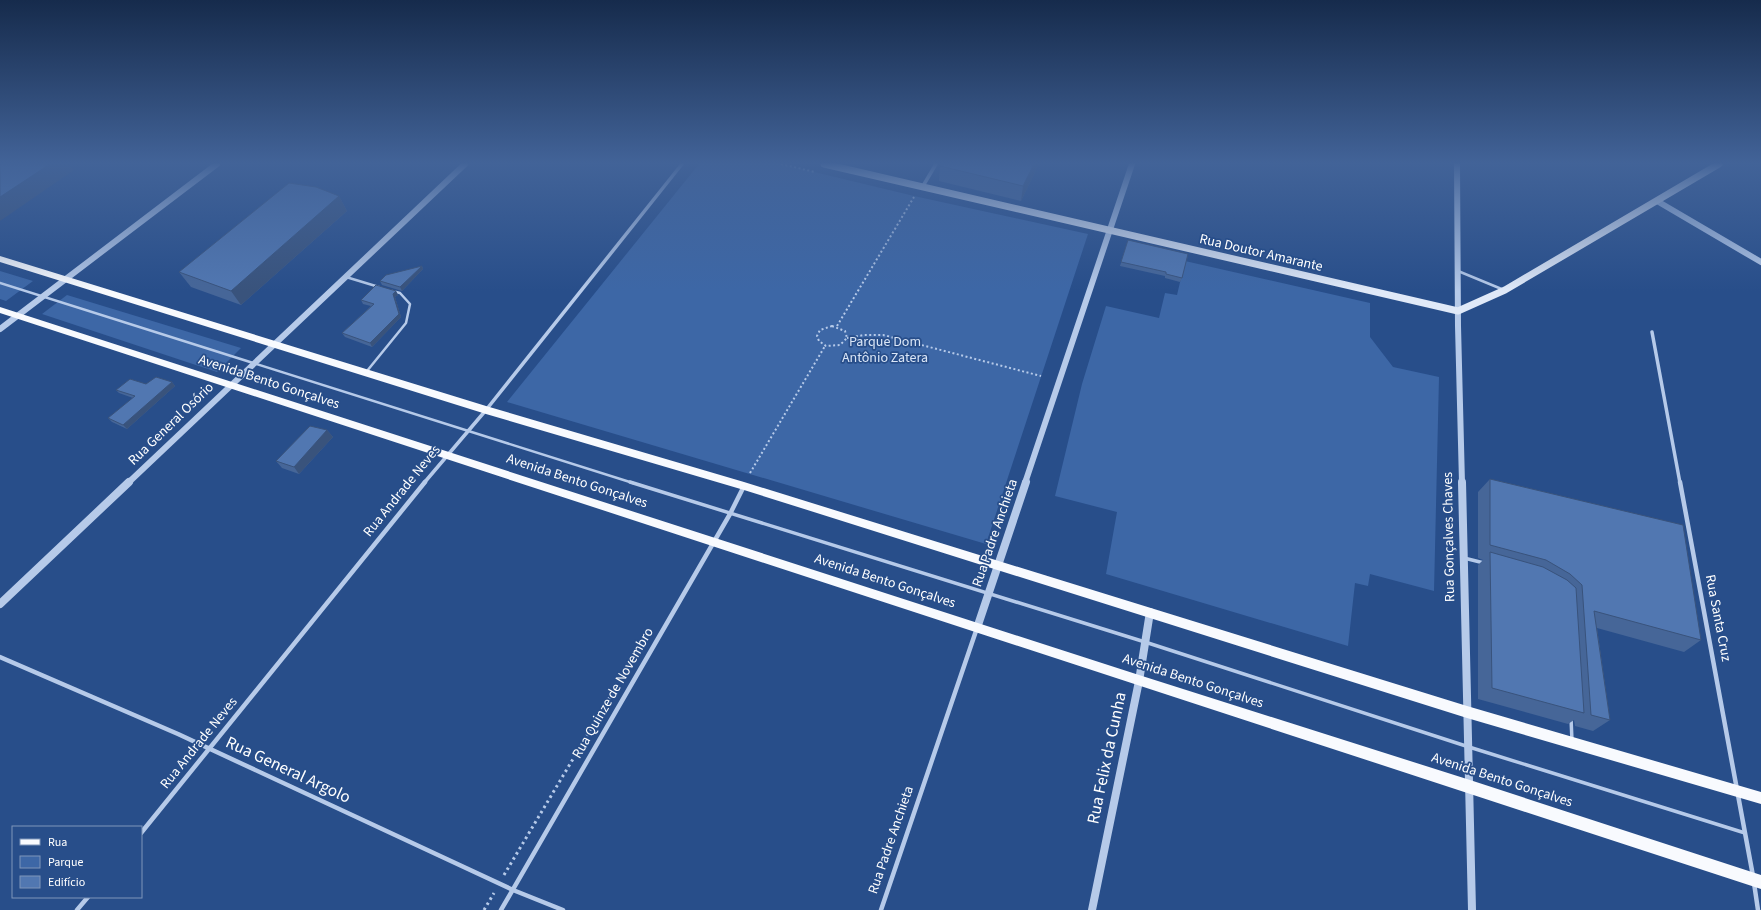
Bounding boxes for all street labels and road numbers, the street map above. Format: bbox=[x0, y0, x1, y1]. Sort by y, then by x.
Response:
street label: Rua Doutor Amarante bbox=[1197, 229, 1325, 277]
street label: Avenida Bento Gonçalves bbox=[196, 350, 342, 414]
street label: Rua General Osório bbox=[124, 378, 218, 470]
street label: Rua Andrade Neves bbox=[359, 441, 445, 541]
street label: Avenida Bento Gonçalves bbox=[504, 449, 650, 513]
street label: Rua Gonçalves Chaves bbox=[1438, 472, 1460, 602]
street label: Rua Padre Anchieta bbox=[967, 476, 1023, 590]
street label: Avenida Bento Gonçalves bbox=[812, 549, 958, 613]
street label: Rua Santa Cruz bbox=[1700, 573, 1736, 663]
street label: Rua Quinze de Novembro bbox=[567, 624, 659, 762]
street label: Avenida Bento Gonçalves bbox=[1120, 649, 1266, 713]
street label: Rua Felix da Cunha bbox=[1081, 690, 1133, 826]
street label: Rua Andrade Neves bbox=[156, 693, 242, 793]
street label: Rua General Argolo bbox=[222, 731, 354, 809]
street label: Avenida Bento Gonçalves bbox=[1429, 748, 1575, 812]
street label: Rua Padre Anchieta bbox=[863, 783, 919, 897]

